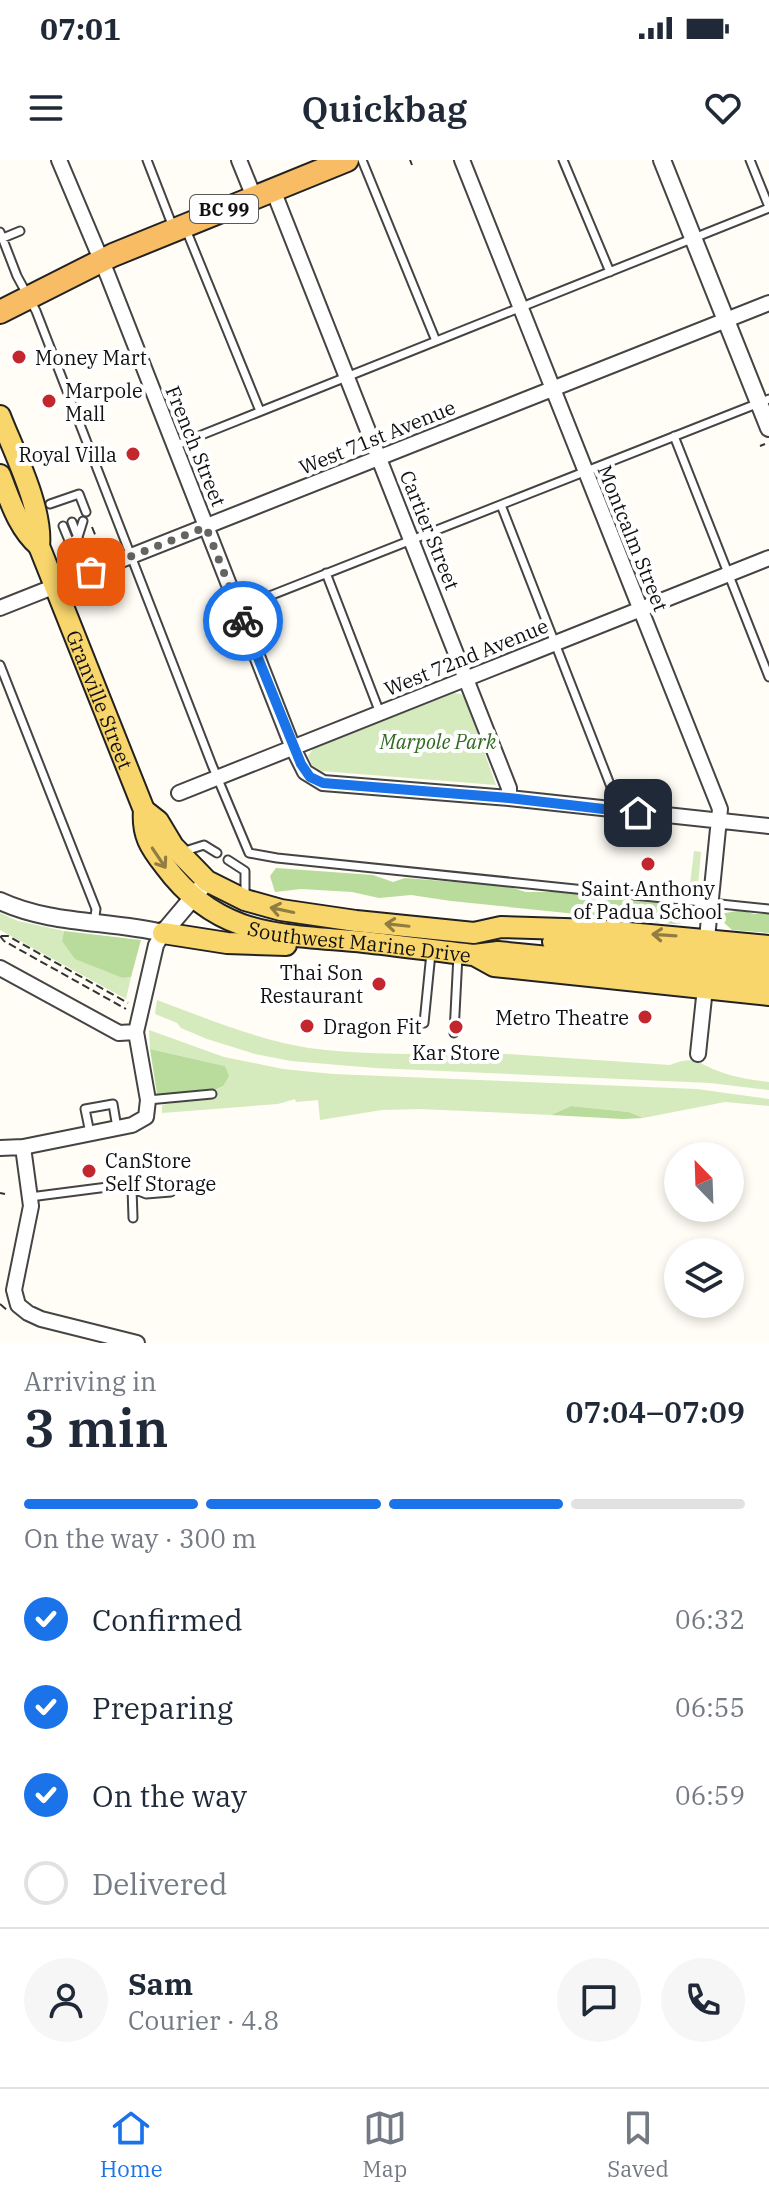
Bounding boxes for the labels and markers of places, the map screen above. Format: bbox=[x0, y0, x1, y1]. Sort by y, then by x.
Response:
place label: Money Mart bbox=[35, 344, 147, 371]
marker: Money Mart bbox=[10, 348, 28, 366]
place label: Marpole Mall bbox=[65, 377, 143, 427]
marker: Marpole Mall bbox=[40, 392, 58, 410]
place label: Royal Villa bbox=[19, 441, 117, 468]
marker: Royal Villa bbox=[124, 445, 142, 463]
pin bbox=[57, 538, 125, 606]
pin bbox=[604, 779, 672, 847]
marker: Saint Anthony of Padua School bbox=[639, 855, 657, 873]
place label: Saint Anthony of Padua School bbox=[573, 875, 723, 925]
place label: Thai Son Restaurant bbox=[260, 959, 363, 1009]
marker: Thai Son Restaurant bbox=[370, 975, 388, 993]
place label: Metro Theatre bbox=[495, 1004, 629, 1031]
marker: Metro Theatre bbox=[636, 1008, 654, 1026]
place label: Dragon Fit bbox=[323, 1013, 422, 1040]
marker: Dragon Fit bbox=[298, 1017, 316, 1035]
marker: Kar Store bbox=[447, 1018, 465, 1036]
place label: Kar Store bbox=[412, 1039, 500, 1066]
place label: CanStore Self Storage bbox=[105, 1147, 216, 1197]
marker: CanStore Self Storage bbox=[80, 1162, 98, 1180]

